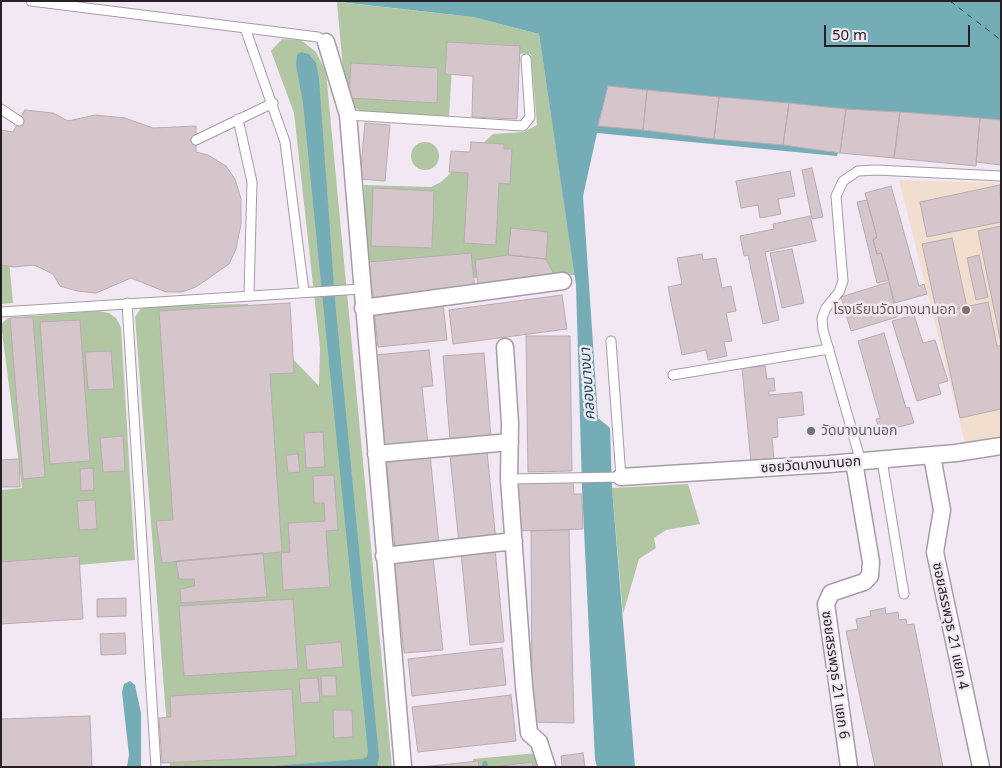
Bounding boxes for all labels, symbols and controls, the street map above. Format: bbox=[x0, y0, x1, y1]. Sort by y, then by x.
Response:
scale bar bbox=[827, 15, 973, 47]
text: 50 m bbox=[832, 24, 867, 44]
place label: โรงเรียนวัดบางนานอก bbox=[833, 302, 956, 318]
marker: โรงเรียนวัดบางนานอก bbox=[960, 304, 972, 316]
water label: คลองบางนา bbox=[576, 347, 600, 421]
place label: วัดบางนานอก bbox=[821, 423, 897, 439]
marker: วัดบางนานอก bbox=[805, 425, 817, 437]
street label: ซอยวัดบางนานอก bbox=[760, 453, 862, 477]
street label: ซอยสรรพวุธ 21 แยก 4 bbox=[928, 561, 972, 691]
street label: ซอยสรรพวุธ 21 แยก 6 bbox=[818, 610, 852, 740]

